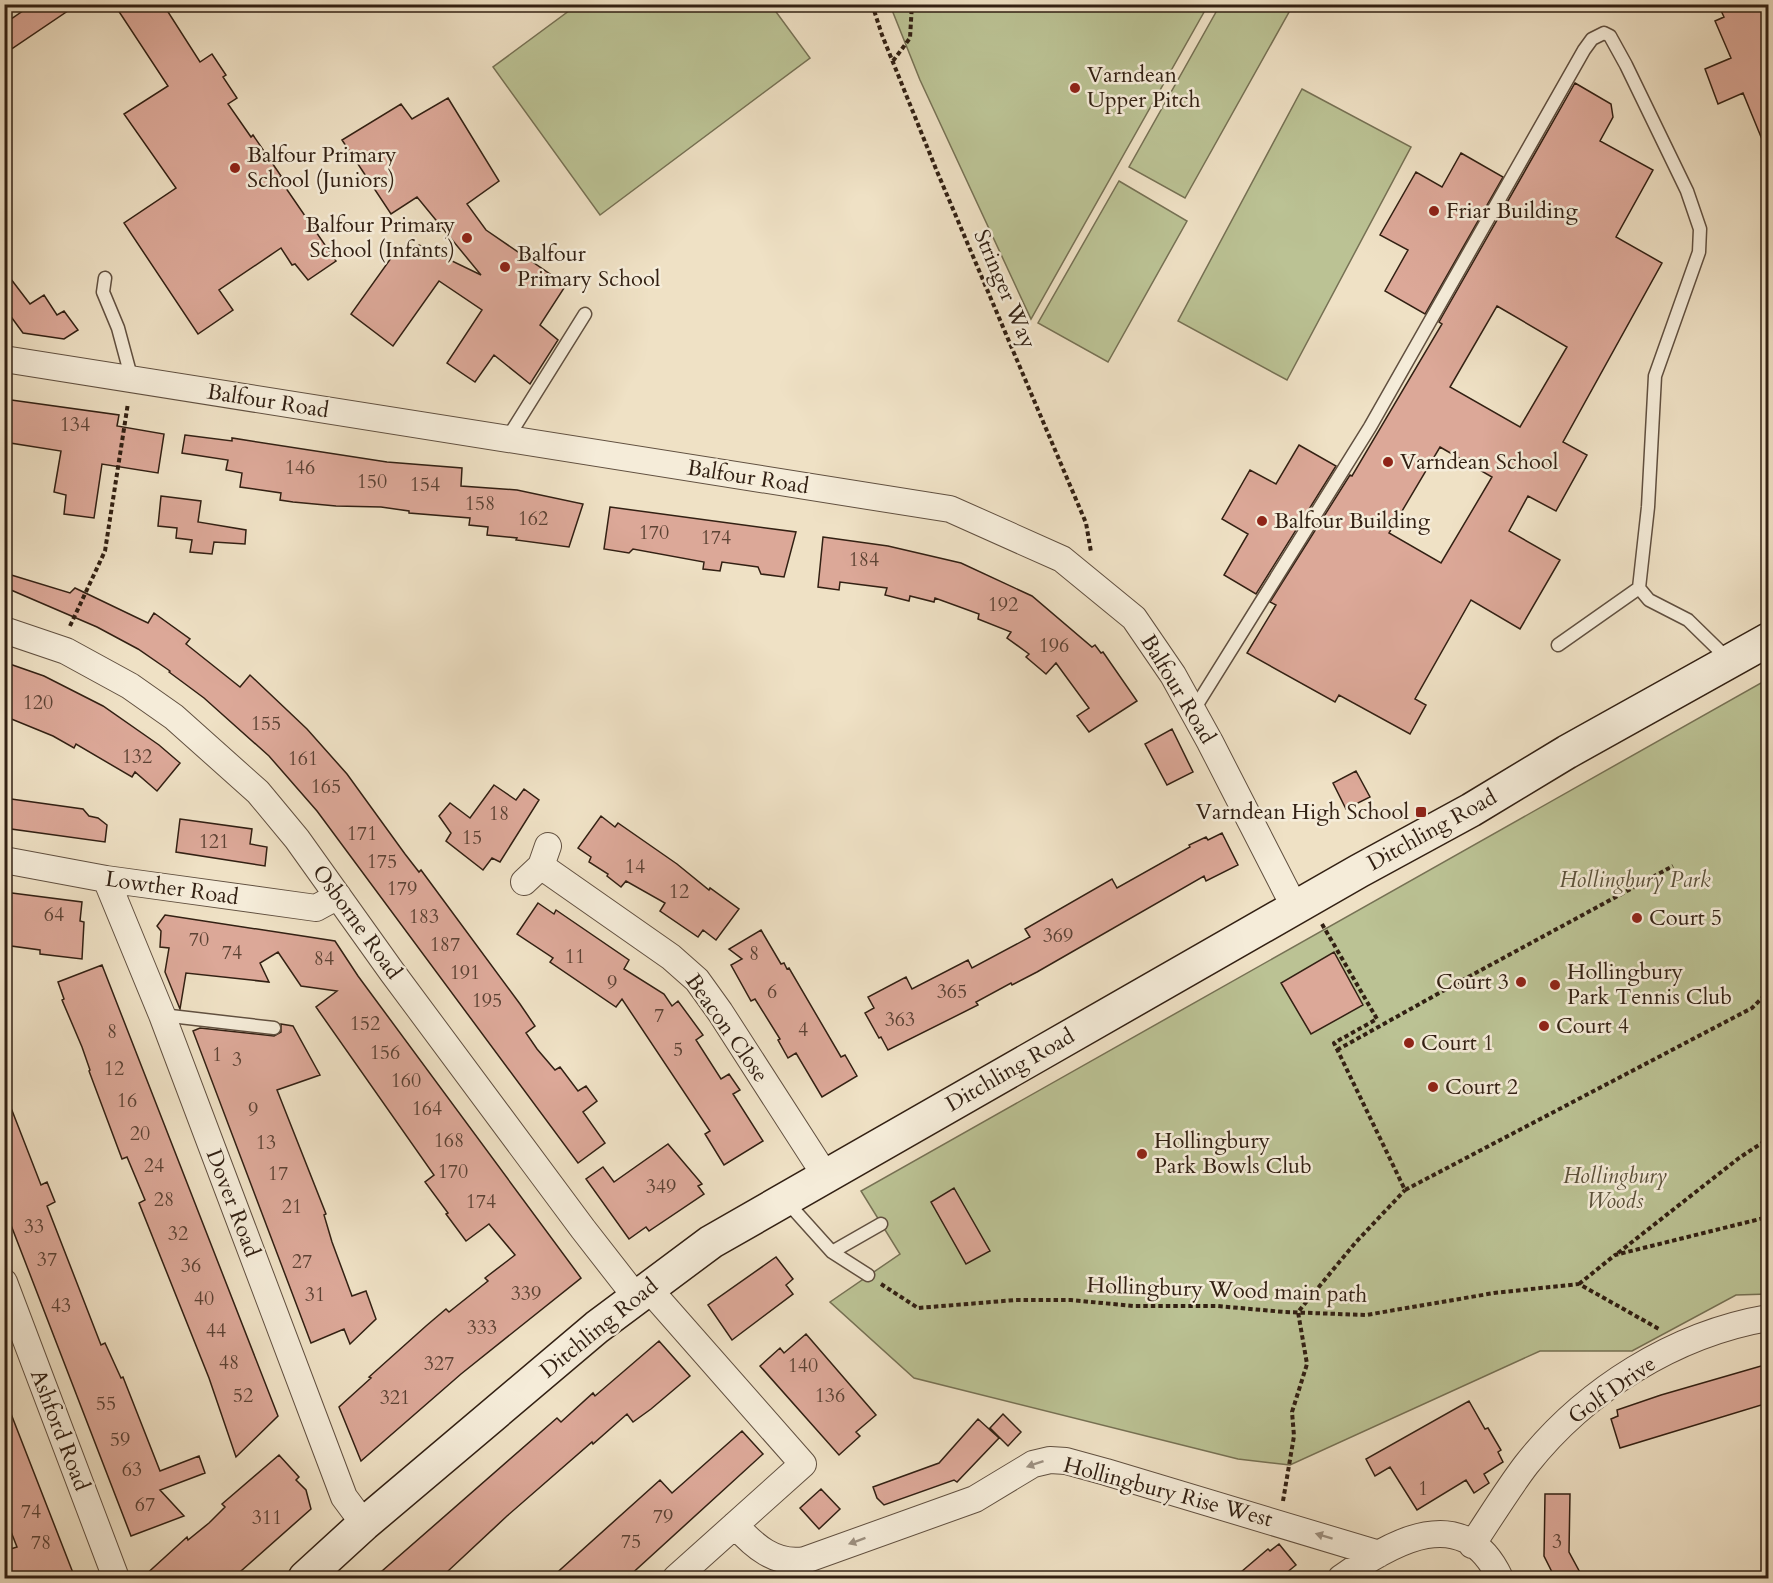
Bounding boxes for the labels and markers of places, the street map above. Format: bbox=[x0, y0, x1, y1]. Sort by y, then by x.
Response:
place label: Varndean Upper Pitch bbox=[1087, 60, 1201, 115]
marker: Varndean Upper Pitch bbox=[1068, 81, 1082, 95]
place label: Balfour Primary School (Juniors) bbox=[247, 140, 397, 195]
marker: Balfour Primary School (Juniors) bbox=[228, 161, 242, 175]
place label: Friar Building bbox=[1446, 196, 1578, 226]
marker: Friar Building bbox=[1427, 204, 1441, 218]
place label: Balfour Primary School (Infants) bbox=[305, 210, 455, 265]
marker: Balfour Primary School (Infants) bbox=[460, 231, 474, 245]
place label: Balfour Primary School bbox=[517, 239, 661, 294]
marker: Balfour Primary School bbox=[498, 260, 512, 274]
place label: Varndean School bbox=[1400, 447, 1559, 477]
marker: Varndean School bbox=[1381, 455, 1395, 469]
place label: Balfour Building bbox=[1274, 506, 1431, 536]
marker: Balfour Building bbox=[1255, 514, 1269, 528]
place label: Varndean High School bbox=[1196, 797, 1409, 827]
marker: Varndean High School bbox=[1414, 805, 1428, 819]
place label: Court 5 bbox=[1649, 903, 1722, 933]
marker: Court 5 bbox=[1630, 911, 1644, 925]
place label: Hollingbury Park Tennis Club bbox=[1567, 957, 1732, 1012]
place label: Court 3 bbox=[1436, 967, 1509, 997]
marker: Court 3 bbox=[1514, 975, 1528, 989]
marker: Hollingbury Park Tennis Club bbox=[1548, 978, 1562, 992]
place label: Court 4 bbox=[1556, 1011, 1629, 1041]
marker: Court 4 bbox=[1537, 1019, 1551, 1033]
place label: Court 1 bbox=[1421, 1028, 1494, 1058]
marker: Court 1 bbox=[1402, 1036, 1416, 1050]
place label: Court 2 bbox=[1445, 1072, 1518, 1102]
marker: Court 2 bbox=[1426, 1080, 1440, 1094]
place label: Hollingbury Park Bowls Club bbox=[1154, 1126, 1312, 1181]
marker: Hollingbury Park Bowls Club bbox=[1135, 1147, 1149, 1161]

